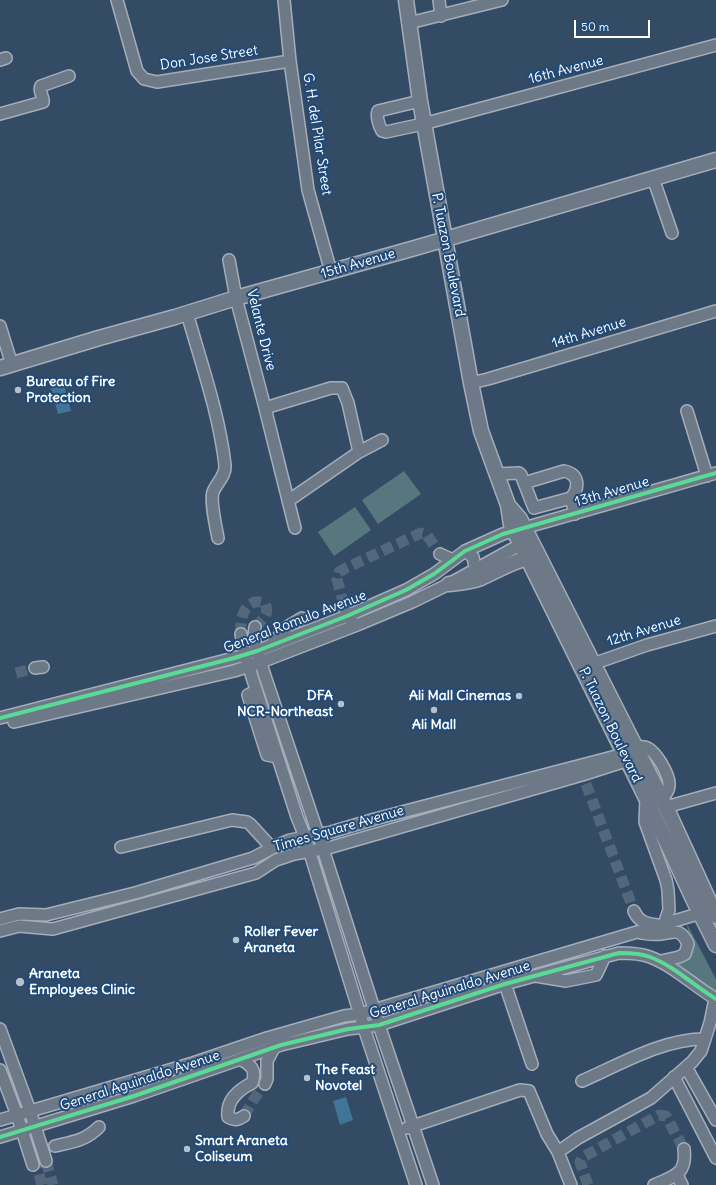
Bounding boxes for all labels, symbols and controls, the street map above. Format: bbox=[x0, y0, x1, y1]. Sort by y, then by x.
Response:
scale bar bbox=[576, 12, 652, 38]
text: 50 m bbox=[581, 19, 609, 34]
street label: Don Jose Street bbox=[159, 42, 259, 74]
street label: 16th Avenue bbox=[527, 52, 605, 88]
street label: G. H. del Pilar Street bbox=[299, 72, 335, 196]
street label: P. Tuazon Boulevard bbox=[428, 191, 468, 319]
street label: 15th Avenue bbox=[319, 245, 397, 283]
street label: Velante Drive bbox=[243, 288, 279, 372]
street label: 14th Avenue bbox=[550, 314, 628, 352]
place label: Bureau of Fire Protection bbox=[26, 374, 115, 406]
marker: Bureau of Fire Protection bbox=[13, 385, 23, 395]
street label: 13th Avenue bbox=[573, 473, 651, 511]
street label: General Romulo Avenue bbox=[221, 587, 369, 657]
street label: 12th Avenue bbox=[605, 612, 683, 650]
street label: P. Tuazon Boulevard bbox=[575, 665, 645, 785]
place label: DFA NCR-Northeast bbox=[237, 688, 333, 720]
place label: Ali Mall Cinemas bbox=[409, 688, 511, 704]
marker: Ali Mall Cinemas bbox=[514, 691, 524, 701]
marker: DFA NCR-Northeast bbox=[336, 699, 346, 709]
marker: Ali Mall bbox=[429, 705, 439, 715]
place label: Ali Mall bbox=[412, 717, 456, 733]
street label: Times Square Avenue bbox=[272, 802, 406, 856]
place label: Roller Fever Araneta bbox=[244, 924, 318, 956]
marker: Roller Fever Araneta bbox=[231, 935, 241, 945]
street label: General Aguinaldo Avenue bbox=[368, 958, 532, 1022]
place label: Araneta Employees Clinic bbox=[29, 966, 135, 998]
marker: Araneta Employees Clinic bbox=[14, 976, 26, 988]
street label: General Aguinaldo Avenue bbox=[58, 1047, 222, 1115]
place label: The Feast Novotel bbox=[315, 1062, 375, 1094]
marker: The Feast Novotel bbox=[302, 1073, 312, 1083]
place label: Smart Araneta Coliseum bbox=[195, 1133, 288, 1166]
marker: Smart Araneta Coliseum bbox=[182, 1144, 192, 1154]

